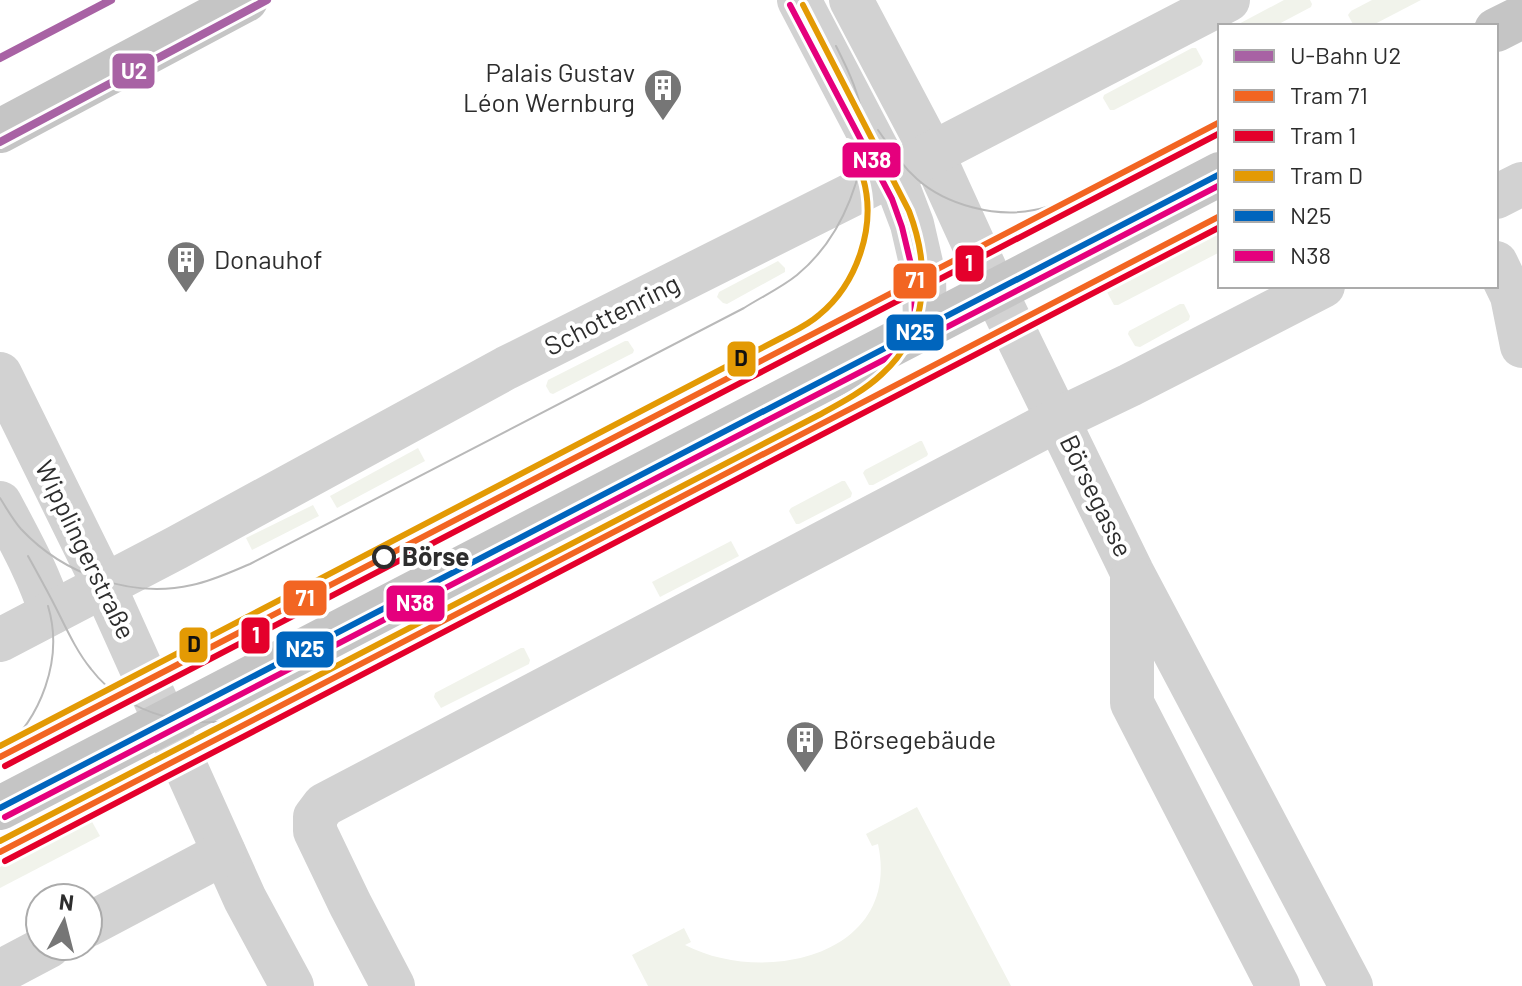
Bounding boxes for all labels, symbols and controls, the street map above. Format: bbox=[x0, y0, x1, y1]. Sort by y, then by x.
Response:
legend bbox=[1218, 24, 1498, 288]
text: U-Bahn U2 bbox=[1290, 40, 1401, 69]
line badge: U2 bbox=[111, 52, 156, 90]
place label: Palais Gustav Léon Wernburg bbox=[463, 56, 635, 117]
text: U2 bbox=[121, 57, 147, 83]
building icon: Palais Gustav Léon Wernburg bbox=[642, 67, 684, 122]
text: Tram 71 bbox=[1290, 80, 1368, 109]
text: Tram 1 bbox=[1290, 120, 1356, 149]
line badge: N38 bbox=[841, 141, 902, 179]
text: N38 bbox=[853, 146, 891, 172]
text: Tram D bbox=[1290, 160, 1363, 189]
text: N25 bbox=[1290, 200, 1331, 229]
building icon: Donauhof bbox=[165, 239, 207, 294]
text: N38 bbox=[1290, 240, 1331, 269]
place label: Donauhof bbox=[214, 243, 323, 274]
line badge: 1 bbox=[954, 244, 985, 283]
text: 1 bbox=[965, 249, 973, 275]
line badge: 71 bbox=[892, 262, 938, 300]
street label: Schottenring bbox=[539, 266, 684, 361]
text: 71 bbox=[906, 266, 924, 292]
line badge: N25 bbox=[885, 313, 945, 352]
text: N25 bbox=[896, 318, 935, 344]
line badge: D bbox=[726, 340, 757, 378]
text: D bbox=[734, 344, 748, 370]
street label: Börsegasse bbox=[1055, 429, 1140, 561]
street label: Wipplingerstraße bbox=[30, 455, 143, 644]
place label: Börse bbox=[402, 540, 469, 571]
marker: Börse bbox=[373, 546, 395, 568]
line badge: 71 bbox=[282, 579, 328, 617]
text: 71 bbox=[296, 584, 314, 610]
line badge: N38 bbox=[385, 584, 446, 623]
text: N38 bbox=[396, 589, 434, 615]
line badge: 1 bbox=[240, 616, 271, 655]
text: 1 bbox=[252, 621, 260, 647]
line badge: D bbox=[178, 626, 209, 664]
text: D bbox=[187, 630, 201, 656]
line badge: N25 bbox=[275, 630, 335, 669]
text: N25 bbox=[286, 635, 325, 661]
building icon: Börsegebäude bbox=[784, 719, 826, 774]
place label: Börsegebäude bbox=[833, 723, 996, 754]
north arrow bbox=[24, 882, 104, 962]
text: N bbox=[58, 887, 75, 915]

